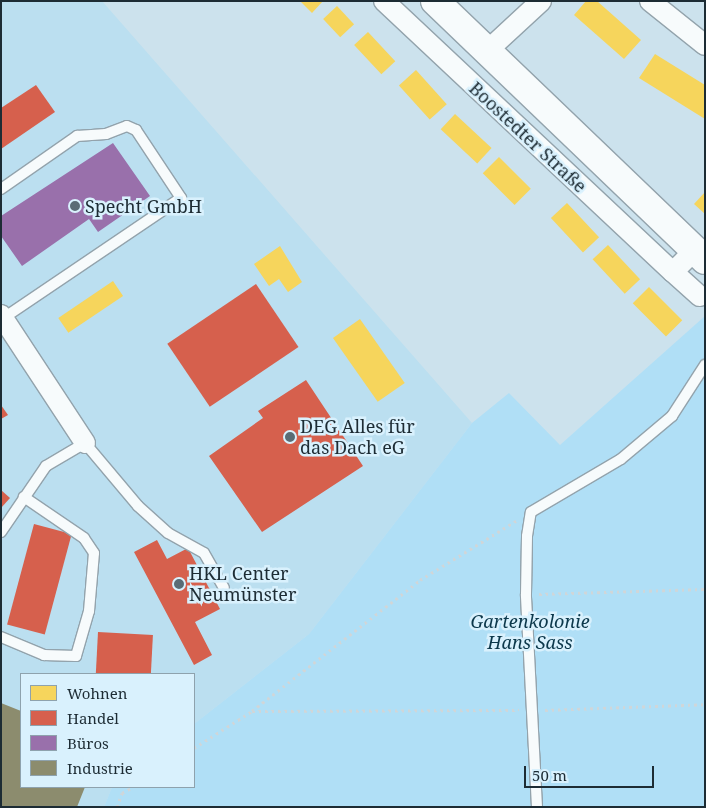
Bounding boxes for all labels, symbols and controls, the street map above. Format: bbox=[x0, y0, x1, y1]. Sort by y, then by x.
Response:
street label: Boostedter Straße bbox=[465, 77, 591, 197]
place label: Specht GmbH bbox=[85, 195, 202, 217]
marker: Specht GmbH bbox=[69, 200, 81, 212]
place label: DEG Alles für das Dach eG bbox=[300, 416, 415, 458]
marker: DEG Alles für das Dach eG bbox=[284, 431, 296, 443]
place label: HKL Center Neumünster bbox=[189, 563, 296, 606]
marker: HKL Center Neumünster bbox=[173, 578, 185, 590]
park label: Gartenkolonie Hans Sass bbox=[470, 611, 590, 654]
legend bbox=[20, 673, 195, 788]
text: Wohnen bbox=[67, 683, 127, 703]
text: Handel bbox=[67, 708, 119, 728]
text: Büros bbox=[67, 733, 109, 753]
scale bar bbox=[526, 756, 656, 788]
text: Industrie bbox=[67, 758, 133, 778]
text: 50 m bbox=[532, 765, 567, 785]

